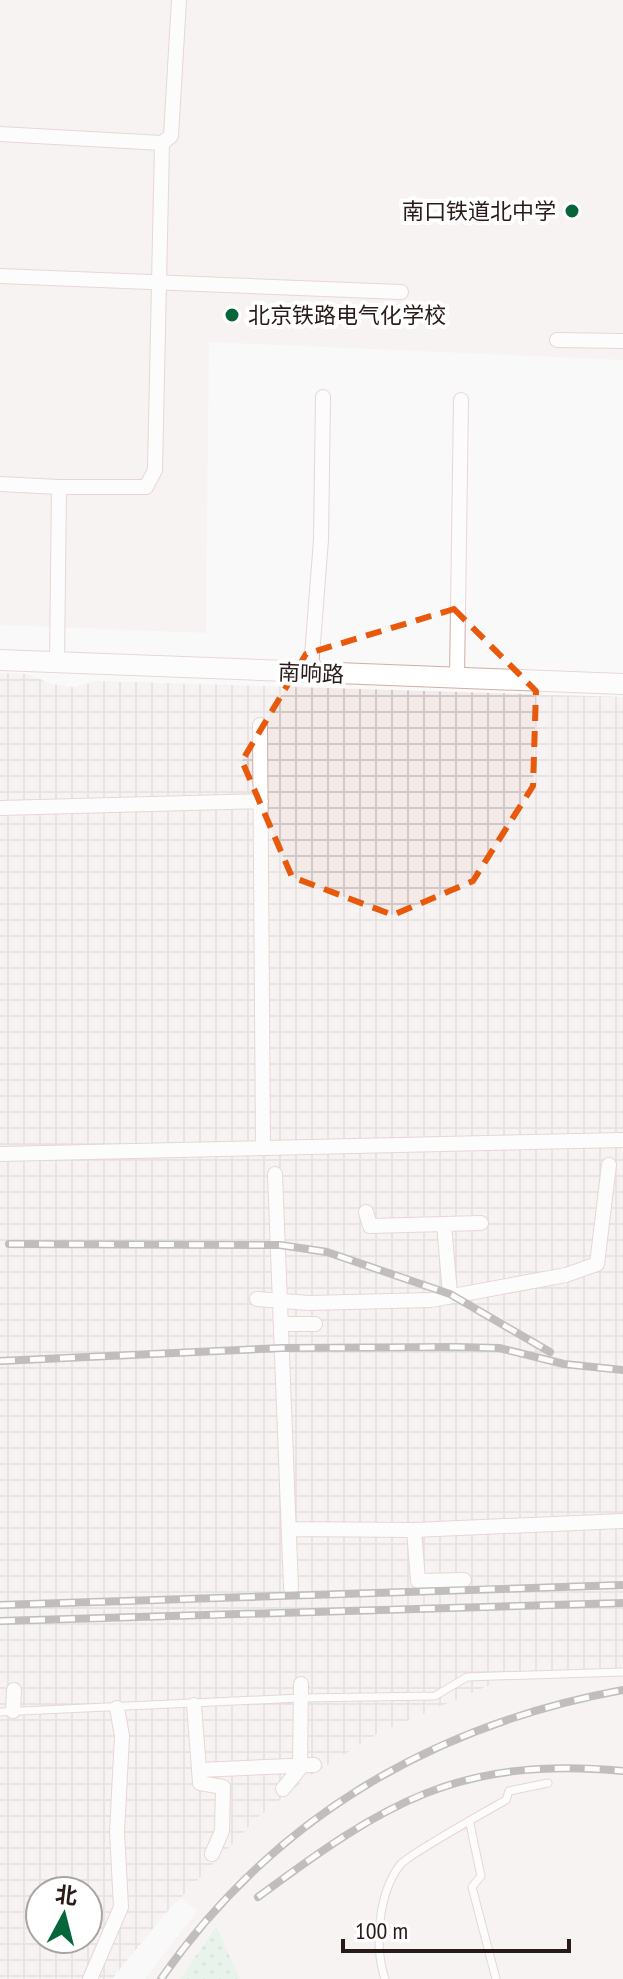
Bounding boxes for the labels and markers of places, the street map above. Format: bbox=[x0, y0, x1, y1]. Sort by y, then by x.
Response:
place label: 南口铁道北中学 bbox=[402, 197, 556, 225]
marker: 南口铁道北中学 bbox=[563, 202, 581, 220]
place label: 北京铁路电气化学校 bbox=[248, 301, 446, 329]
marker: 北京铁路电气化学校 bbox=[223, 306, 241, 324]

